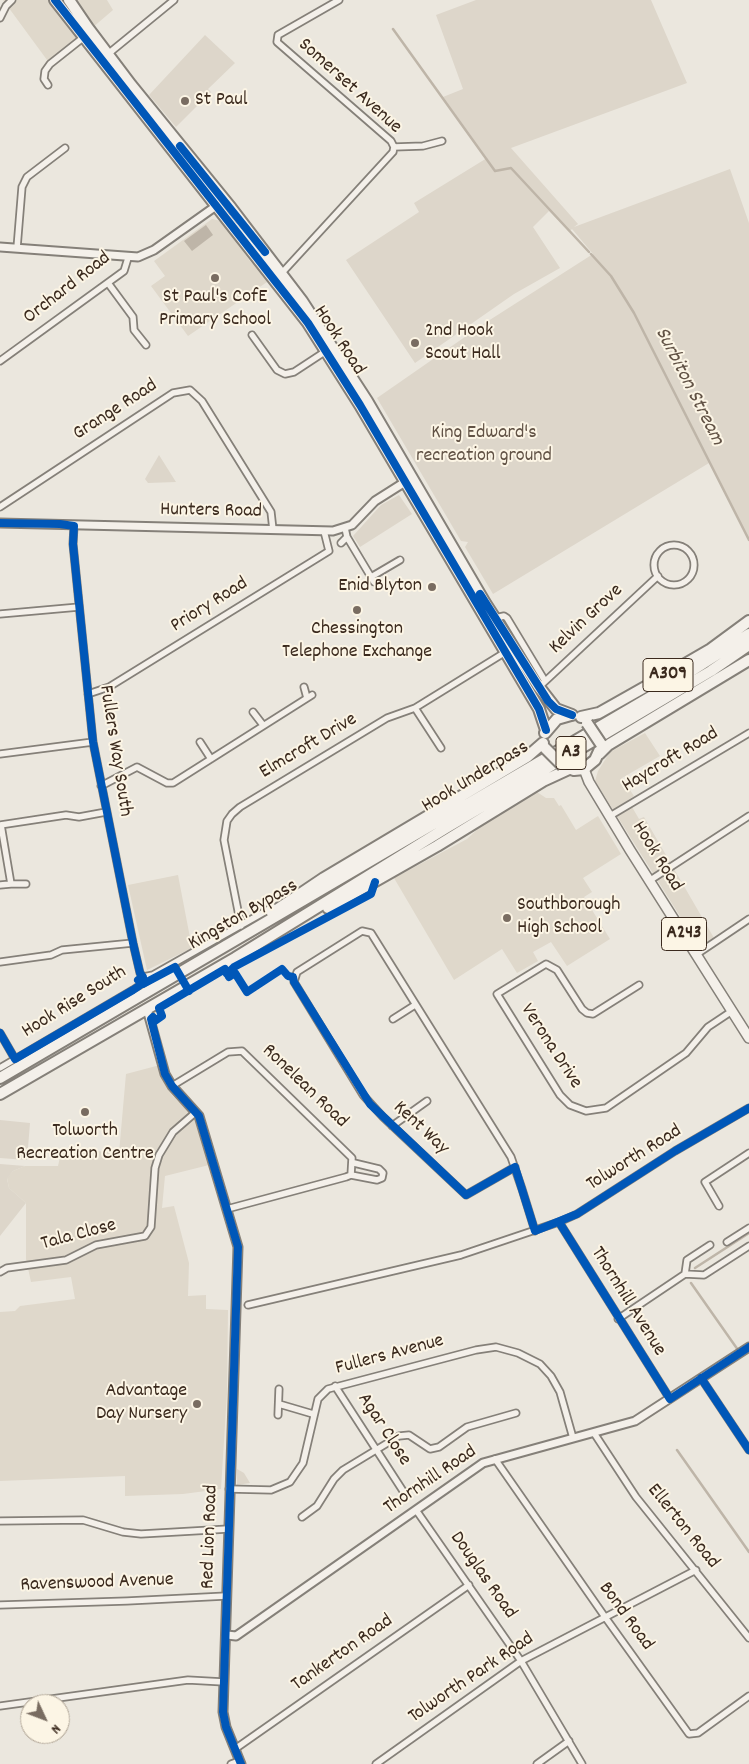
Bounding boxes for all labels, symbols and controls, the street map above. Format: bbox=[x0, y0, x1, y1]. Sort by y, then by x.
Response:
street label: Somerset Avenue bbox=[292, 34, 406, 140]
place label: St Paul bbox=[195, 89, 248, 113]
marker: St Paul bbox=[179, 95, 191, 107]
street label: Orchard Road bbox=[20, 247, 116, 331]
marker: St Paul's CofE Primary School bbox=[209, 272, 221, 284]
place label: St Paul's CofE Primary School bbox=[159, 286, 271, 333]
street label: Hook Road bbox=[307, 302, 369, 380]
place label: 2nd Hook Scout Hall bbox=[425, 320, 500, 367]
water label: Surbiton Stream bbox=[647, 324, 729, 450]
marker: 2nd Hook Scout Hall bbox=[409, 337, 421, 349]
street label: Grange Road bbox=[69, 375, 163, 447]
park label: King Edward's recreation ground bbox=[416, 422, 552, 469]
street label: Hunters Road bbox=[160, 499, 262, 525]
street label: Priory Road bbox=[167, 573, 253, 639]
place label: Enid Blyton bbox=[338, 575, 422, 599]
street label: Kelvin Grove bbox=[545, 580, 629, 660]
marker: Enid Blyton bbox=[426, 581, 438, 593]
marker: Chessington Telephone Exchange bbox=[351, 604, 363, 616]
place label: Chessington Telephone Exchange bbox=[282, 618, 432, 665]
road number: A309 bbox=[643, 658, 693, 692]
street label: Fullers Way South bbox=[92, 684, 136, 818]
street label: Elmcroft Drive bbox=[256, 709, 362, 785]
street label: Haycroft Road bbox=[618, 723, 724, 799]
road number: A3 bbox=[556, 736, 586, 770]
street label: Hook Underpass bbox=[418, 737, 534, 819]
street label: Hook Road bbox=[625, 817, 687, 897]
street label: Kingston Bypass bbox=[185, 875, 303, 957]
place label: Southborough High School bbox=[517, 894, 620, 941]
marker: Southborough High School bbox=[501, 912, 513, 924]
road number: A243 bbox=[662, 918, 706, 951]
street label: Hook Rise South bbox=[18, 961, 132, 1045]
street label: Verona Drive bbox=[514, 1000, 586, 1094]
street label: Ronelean Road bbox=[256, 1040, 352, 1134]
street label: Kent Way bbox=[387, 1097, 453, 1161]
marker: Tolworth Recreation Centre bbox=[79, 1106, 91, 1118]
place label: Tolworth Recreation Centre bbox=[16, 1120, 154, 1167]
street label: Tolworth Road bbox=[583, 1120, 687, 1198]
street label: Tala Close bbox=[39, 1214, 119, 1258]
street label: Thornhill Avenue bbox=[584, 1243, 670, 1361]
street label: Fullers Avenue bbox=[333, 1330, 447, 1382]
place label: Advantage Day Nursery bbox=[96, 1380, 187, 1427]
street label: Agar Close bbox=[351, 1389, 415, 1471]
marker: Advantage Day Nursery bbox=[191, 1398, 203, 1410]
street label: Thornhill Road bbox=[380, 1441, 482, 1521]
street label: Ellerton Road bbox=[640, 1480, 724, 1574]
street label: Red Lion Road bbox=[197, 1484, 225, 1590]
street label: Douglas Road bbox=[443, 1528, 521, 1624]
street label: Ravenswood Avenue bbox=[20, 1569, 174, 1599]
street label: Bond Road bbox=[592, 1578, 658, 1656]
street label: Tankerton Road bbox=[288, 1610, 398, 1698]
street label: Tolworth Park Road bbox=[405, 1628, 539, 1730]
north arrow bbox=[20, 1694, 70, 1744]
text: N bbox=[46, 1719, 65, 1738]

